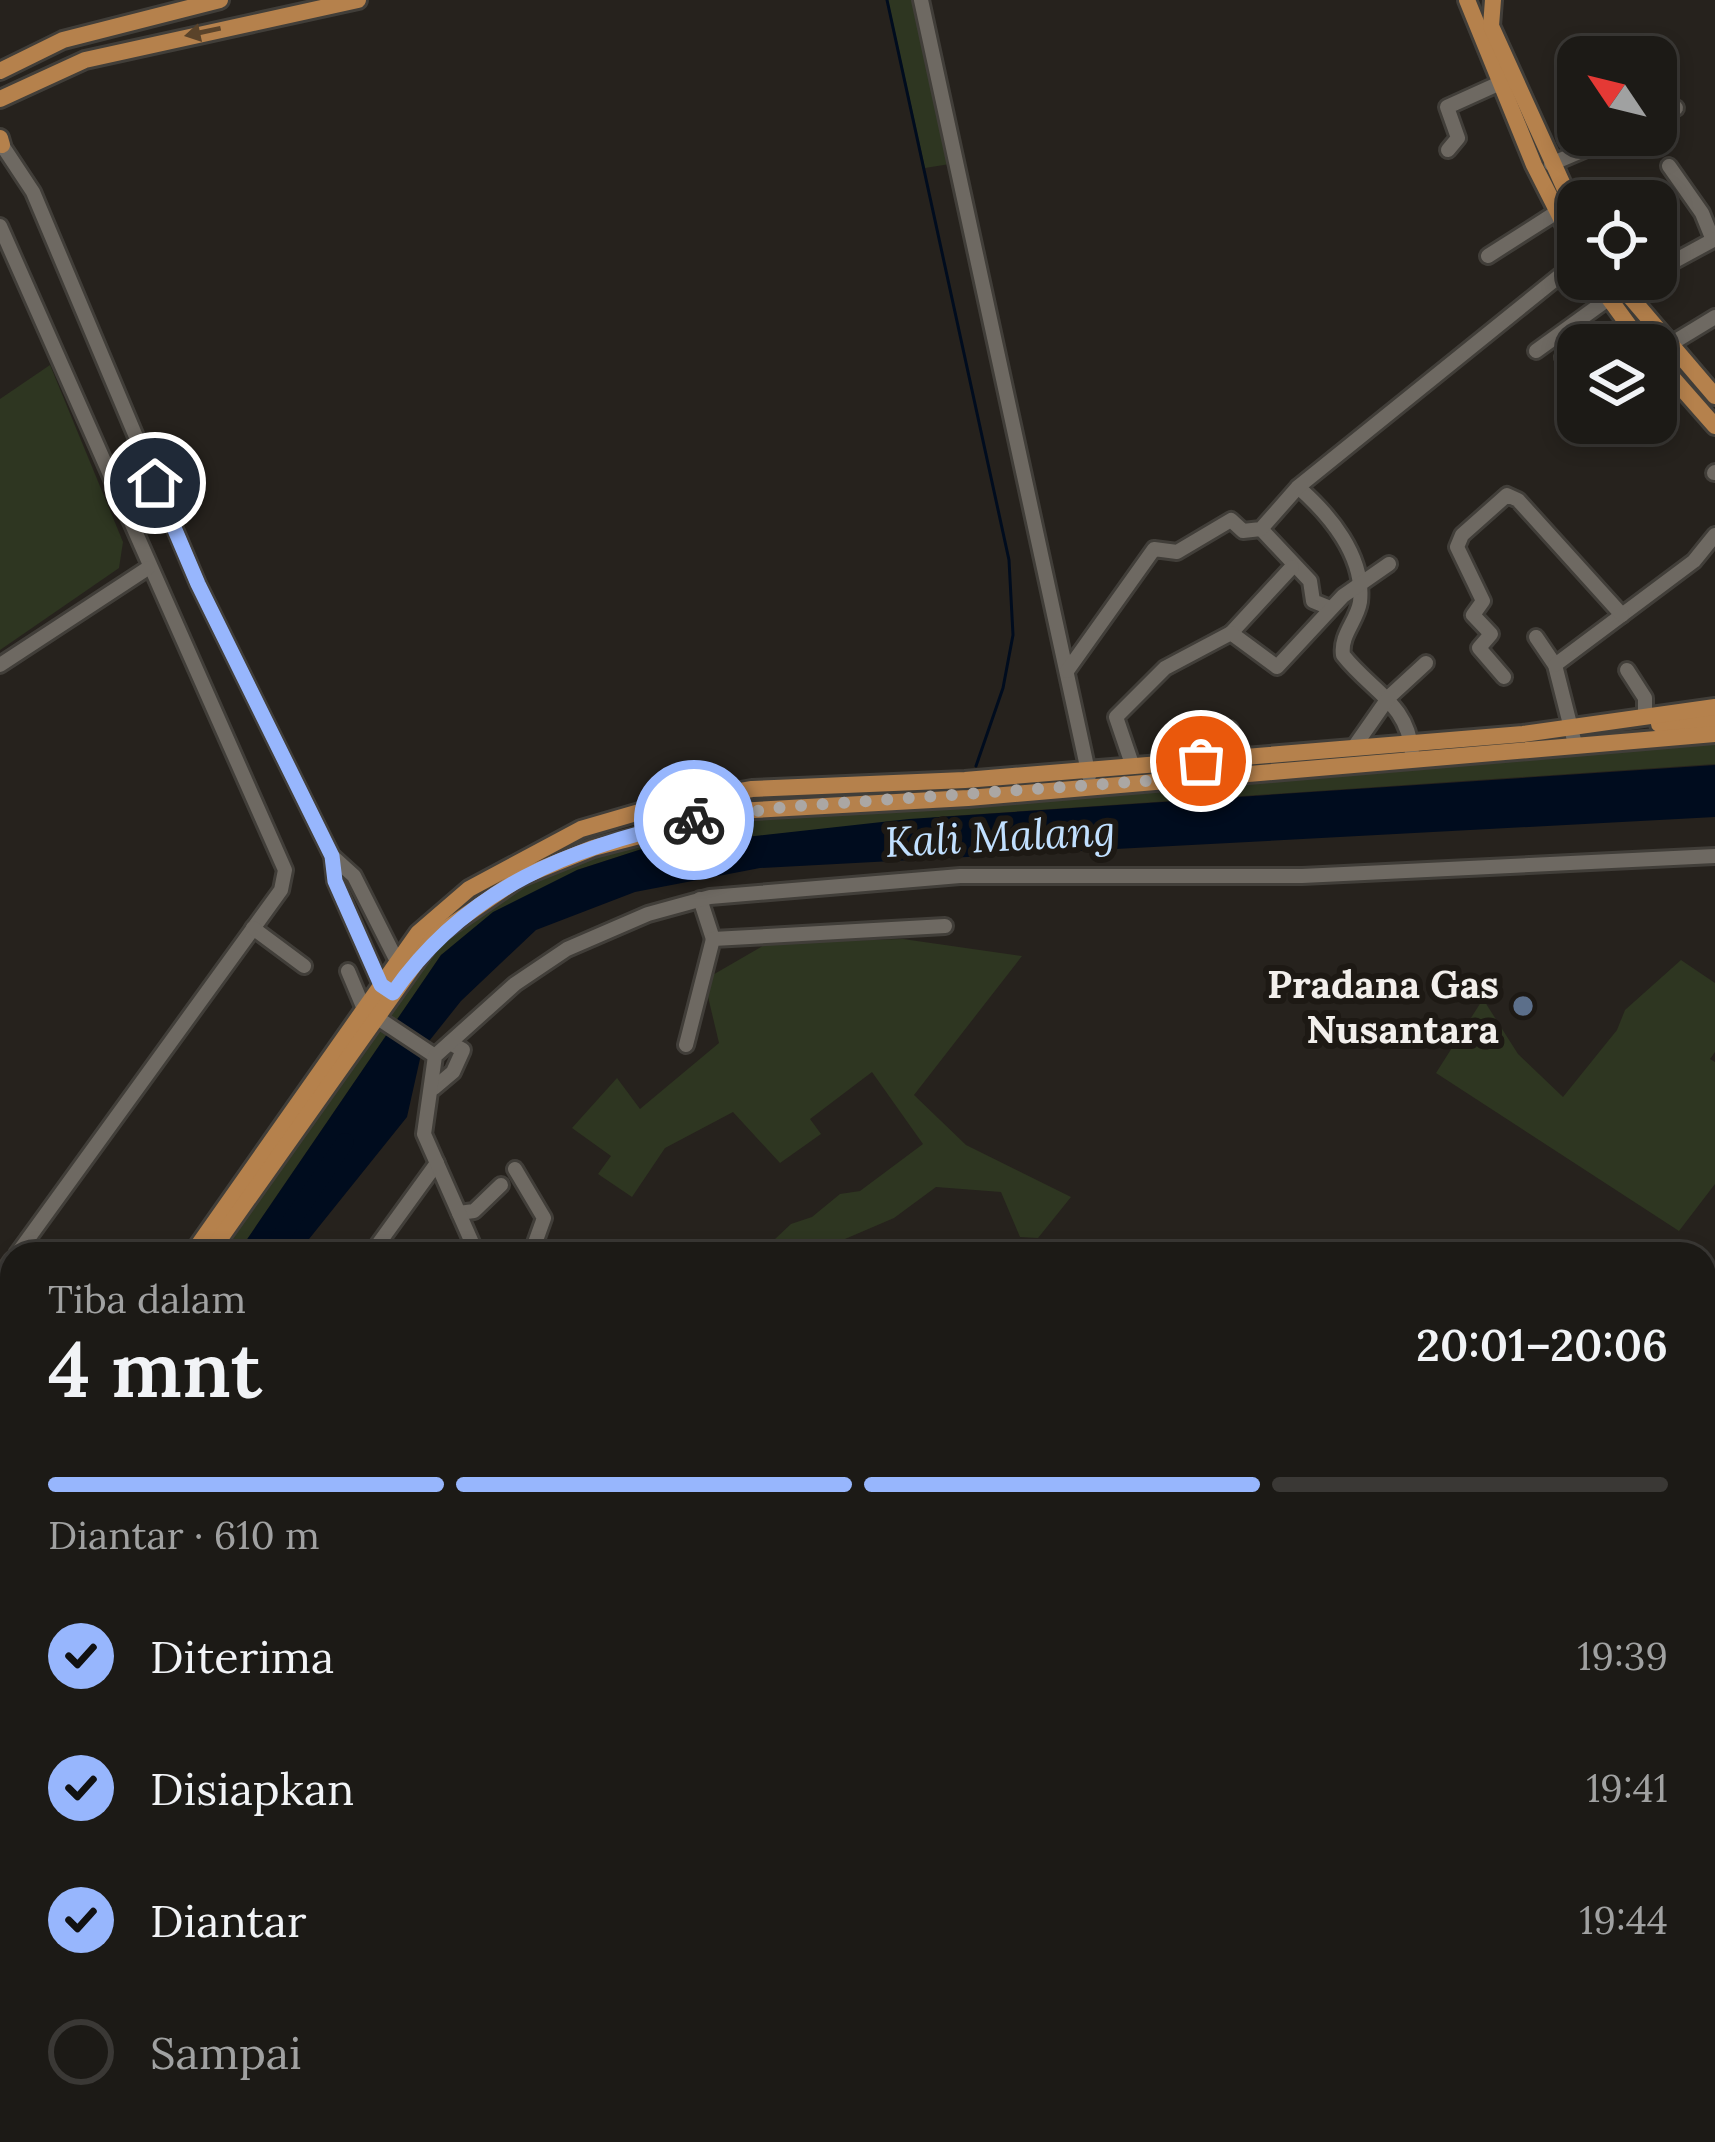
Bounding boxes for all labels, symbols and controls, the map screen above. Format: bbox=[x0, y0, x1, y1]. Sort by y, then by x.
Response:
one-way arrow bbox=[183, 23, 221, 42]
north arrow bbox=[1557, 36, 1677, 156]
map controls bbox=[1557, 36, 1677, 444]
button: locate bbox=[1557, 180, 1677, 300]
button: layers bbox=[1557, 324, 1677, 444]
pin bbox=[104, 432, 206, 534]
icon: home bbox=[122, 450, 188, 516]
pin bbox=[1150, 710, 1252, 812]
icon: bag bbox=[1168, 728, 1234, 794]
courier bbox=[634, 760, 754, 880]
icon: bike bbox=[661, 787, 727, 853]
water label: Kali Malang bbox=[883, 803, 1117, 869]
place label: Pradana Gas Nusantara bbox=[1267, 959, 1499, 1054]
marker: Pradana Gas Nusantara bbox=[1510, 993, 1536, 1019]
text: Tiba dalam bbox=[48, 1274, 246, 1324]
text: 20:01–20:06 bbox=[1416, 1316, 1668, 1373]
text: 4 mnt bbox=[48, 1319, 262, 1418]
text: Diantar · 610 m bbox=[48, 1510, 320, 1560]
icon: check bbox=[48, 1623, 114, 1689]
text: Diterima bbox=[150, 1628, 334, 1685]
text: 19:39 bbox=[1577, 1631, 1668, 1681]
icon: check bbox=[48, 1755, 114, 1821]
text: Disiapkan bbox=[150, 1760, 354, 1817]
text: 19:41 bbox=[1586, 1763, 1668, 1813]
icon: check bbox=[48, 1887, 114, 1953]
text: Diantar bbox=[150, 1892, 306, 1949]
text: 19:44 bbox=[1579, 1895, 1668, 1945]
text: Sampai bbox=[150, 2024, 302, 2081]

